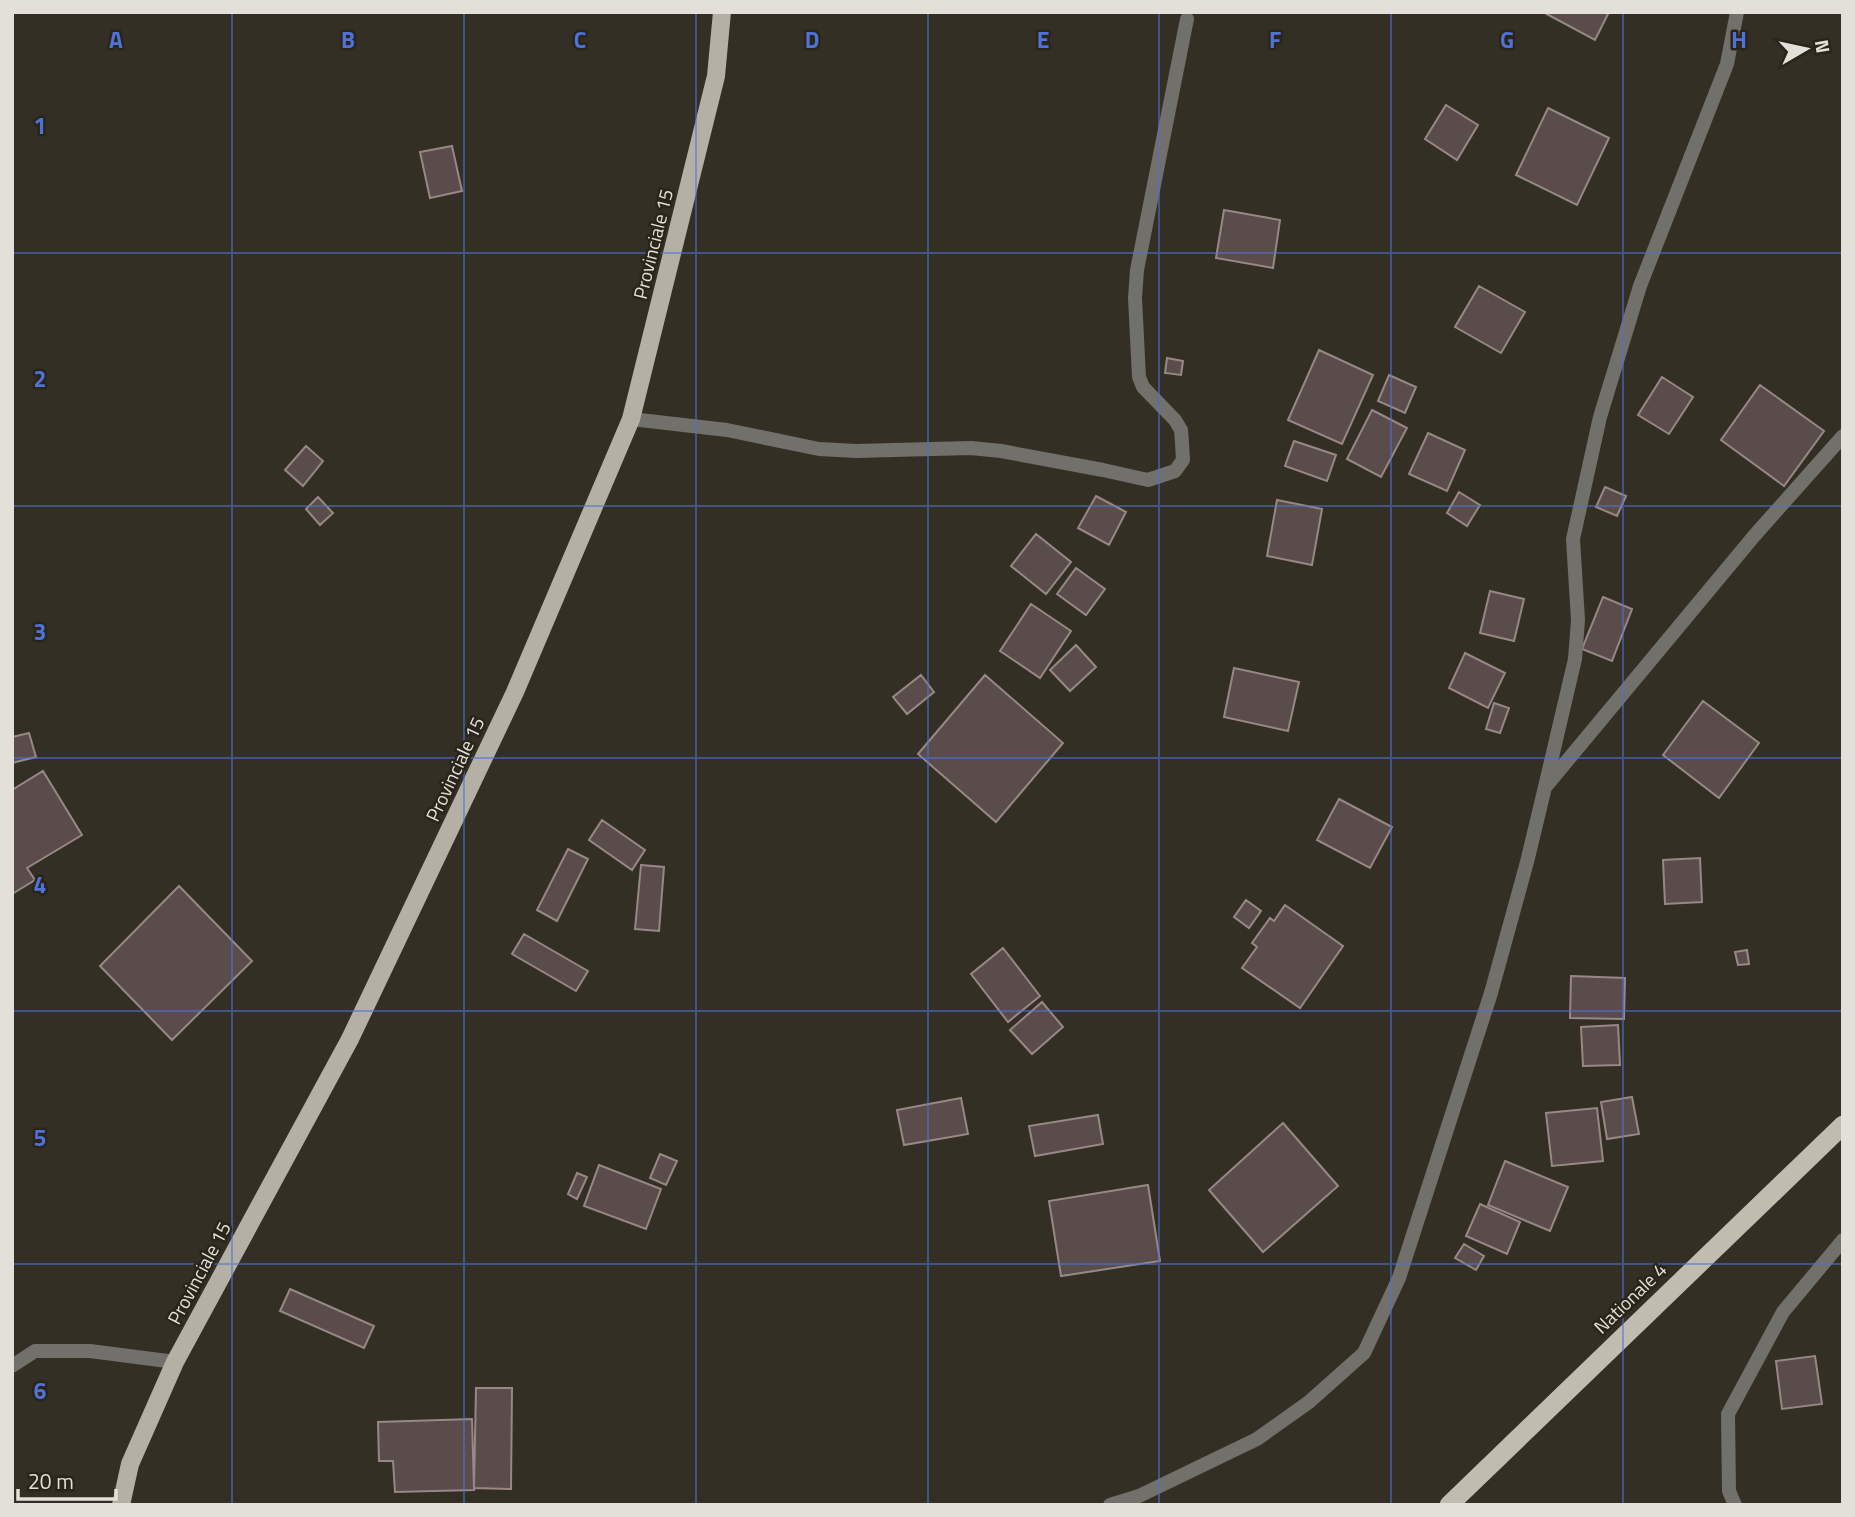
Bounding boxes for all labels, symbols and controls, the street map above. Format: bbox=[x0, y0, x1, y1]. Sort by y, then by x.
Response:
north arrow bbox=[1771, 14, 1841, 84]
text: A bbox=[109, 22, 123, 57]
text: B bbox=[341, 22, 355, 57]
text: C bbox=[574, 22, 586, 57]
text: D bbox=[805, 22, 819, 57]
text: E bbox=[1037, 22, 1049, 57]
text: F bbox=[1269, 22, 1281, 57]
text: G bbox=[1500, 22, 1514, 57]
text: H bbox=[1731, 22, 1747, 57]
text: N bbox=[1808, 37, 1839, 55]
text: 1 bbox=[34, 108, 46, 143]
street label: Provinciale 15 bbox=[625, 186, 680, 302]
text: 2 bbox=[34, 361, 46, 396]
text: 3 bbox=[34, 614, 46, 649]
street label: Provinciale 15 bbox=[418, 712, 491, 826]
text: 4 bbox=[34, 867, 46, 902]
text: 5 bbox=[34, 1120, 46, 1155]
street label: Provinciale 15 bbox=[159, 1216, 238, 1329]
street label: Nationale 4 bbox=[1587, 1255, 1673, 1340]
text: 6 bbox=[34, 1373, 47, 1408]
scale bar bbox=[18, 1458, 116, 1502]
text: 20 m bbox=[28, 1465, 74, 1497]

